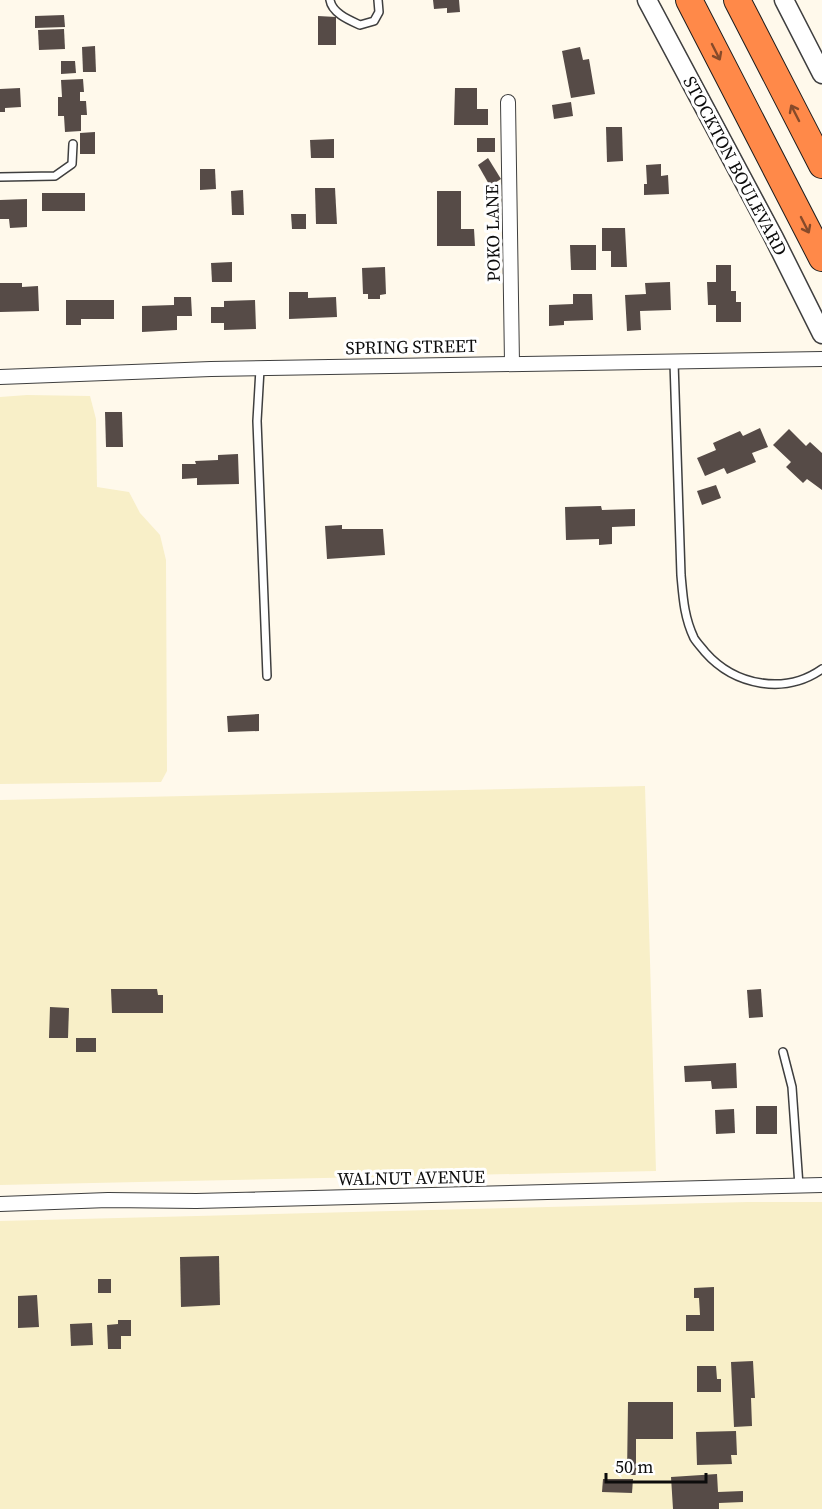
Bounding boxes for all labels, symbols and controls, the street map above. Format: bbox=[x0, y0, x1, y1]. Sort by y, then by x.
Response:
one-way arrow bbox=[710, 43, 722, 60]
street label: STOCKTON BOULEVARD bbox=[677, 72, 793, 260]
one-way arrow bbox=[789, 105, 801, 122]
street label: POKO LANE bbox=[479, 184, 506, 282]
one-way arrow bbox=[800, 216, 811, 234]
street label: SPRING STREET bbox=[345, 333, 477, 360]
street label: WALNUT AVENUE bbox=[337, 1164, 485, 1191]
scale bar bbox=[606, 1446, 706, 1484]
text: 50 m bbox=[615, 1454, 653, 1479]

